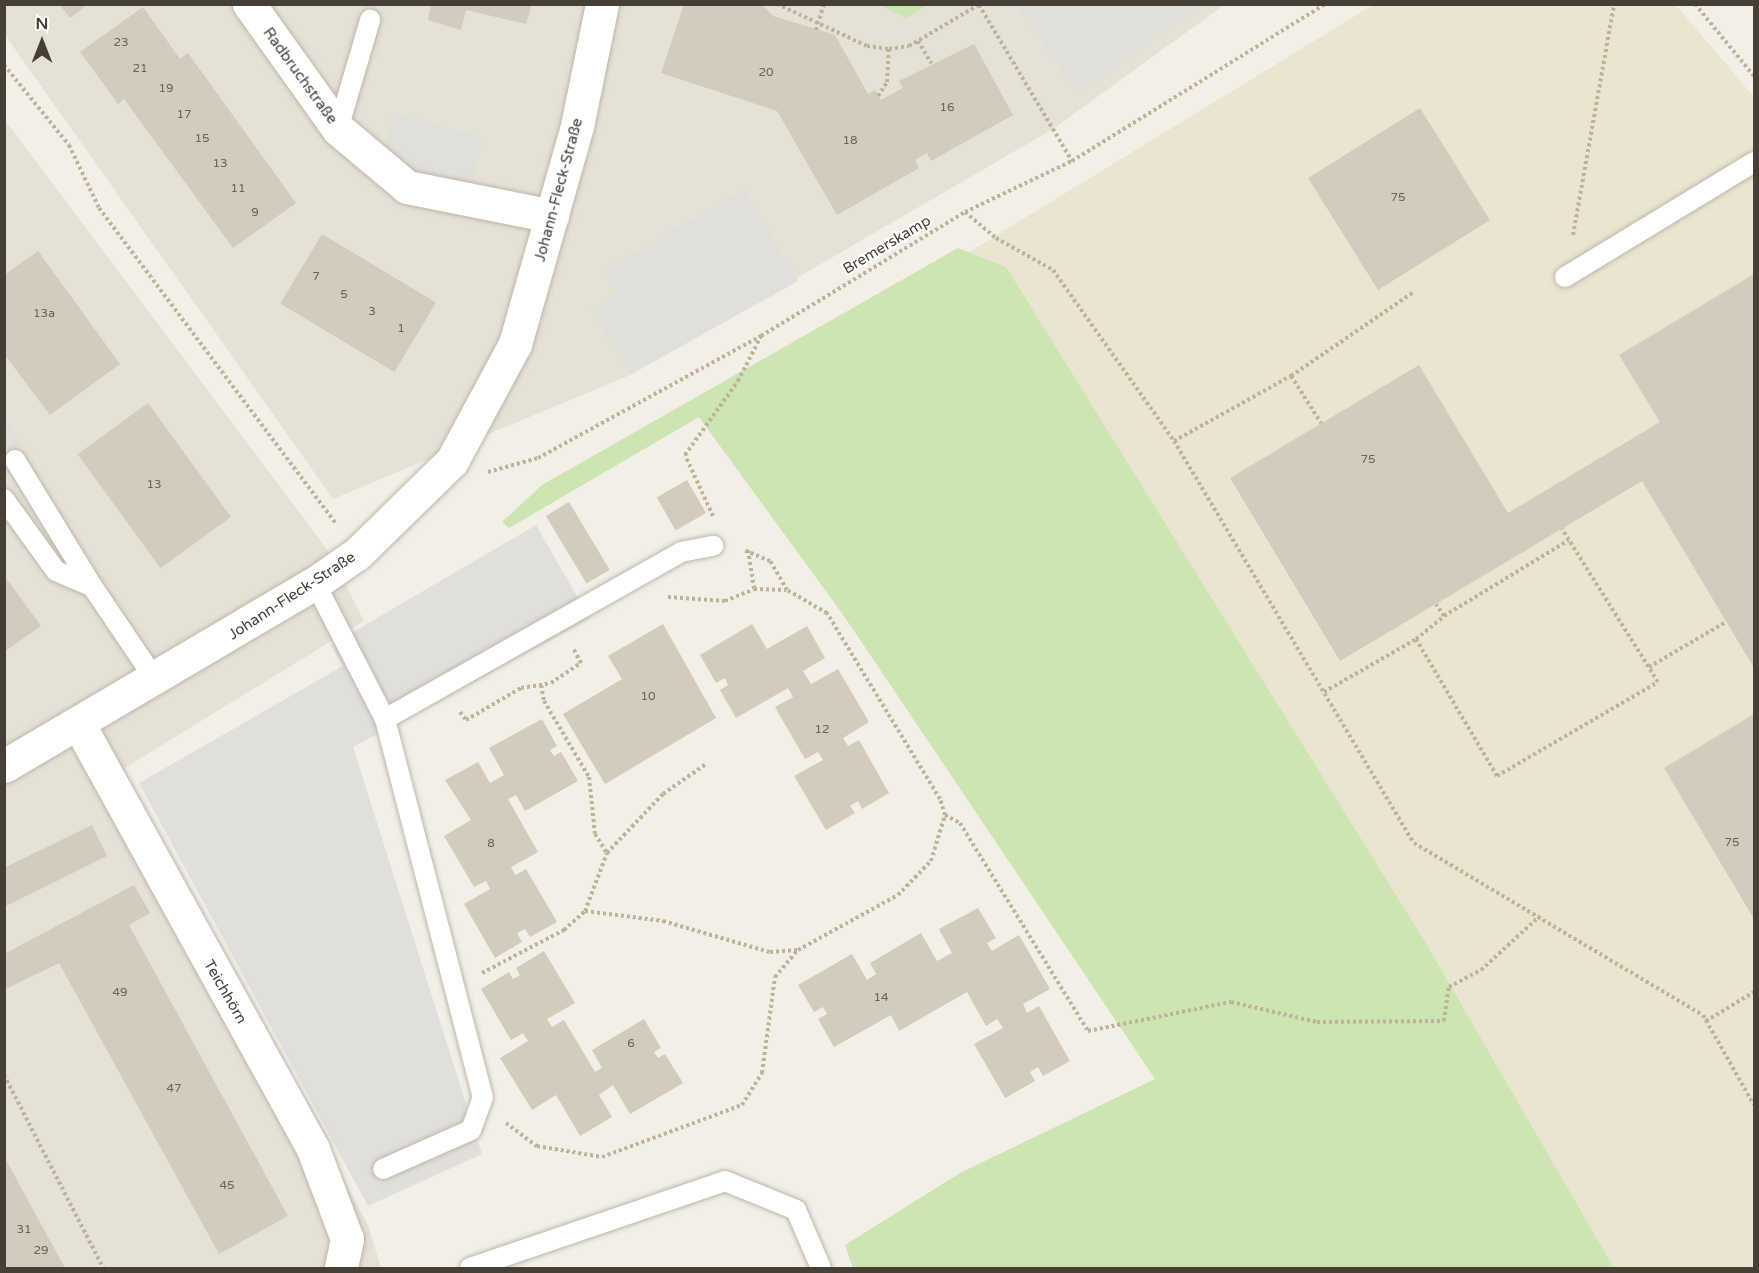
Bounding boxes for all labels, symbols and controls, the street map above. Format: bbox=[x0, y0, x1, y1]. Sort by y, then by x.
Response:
north arrow bbox=[12, 12, 72, 72]
text: N bbox=[36, 14, 48, 34]
street label: Radbruchstraße bbox=[259, 24, 341, 128]
house number: 23 bbox=[113, 36, 129, 50]
house number: 21 bbox=[132, 62, 148, 76]
house number: 20 bbox=[758, 66, 774, 80]
house number: 19 bbox=[158, 82, 174, 96]
house number: 16 bbox=[939, 101, 955, 115]
house number: 17 bbox=[176, 108, 192, 122]
street label: Johann-Fleck-Straße bbox=[531, 116, 587, 264]
house number: 15 bbox=[194, 132, 210, 146]
house number: 18 bbox=[842, 134, 858, 148]
house number: 13 bbox=[212, 157, 228, 171]
house number: 11 bbox=[230, 182, 246, 196]
house number: 75 bbox=[1390, 191, 1406, 205]
house number: 9 bbox=[251, 206, 259, 220]
street label: Bremerskamp bbox=[840, 212, 934, 278]
house number: 7 bbox=[312, 270, 320, 284]
house number: 5 bbox=[340, 288, 348, 302]
house number: 3 bbox=[368, 305, 376, 319]
house number: 13a bbox=[33, 307, 55, 321]
house number: 1 bbox=[397, 322, 405, 336]
house number: 75 bbox=[1360, 453, 1376, 467]
house number: 13 bbox=[146, 478, 162, 492]
street label: Johann-Fleck-Straße bbox=[225, 548, 359, 644]
house number: 10 bbox=[640, 690, 656, 704]
house number: 12 bbox=[814, 723, 830, 737]
house number: 75 bbox=[1724, 836, 1740, 850]
house number: 8 bbox=[487, 837, 495, 851]
street label: Teichhörn bbox=[200, 957, 250, 1027]
house number: 49 bbox=[112, 986, 128, 1000]
house number: 14 bbox=[873, 991, 889, 1005]
house number: 6 bbox=[627, 1037, 635, 1051]
house number: 47 bbox=[166, 1082, 182, 1096]
house number: 45 bbox=[219, 1179, 235, 1193]
house number: 31 bbox=[16, 1223, 32, 1237]
house number: 29 bbox=[33, 1244, 49, 1258]

